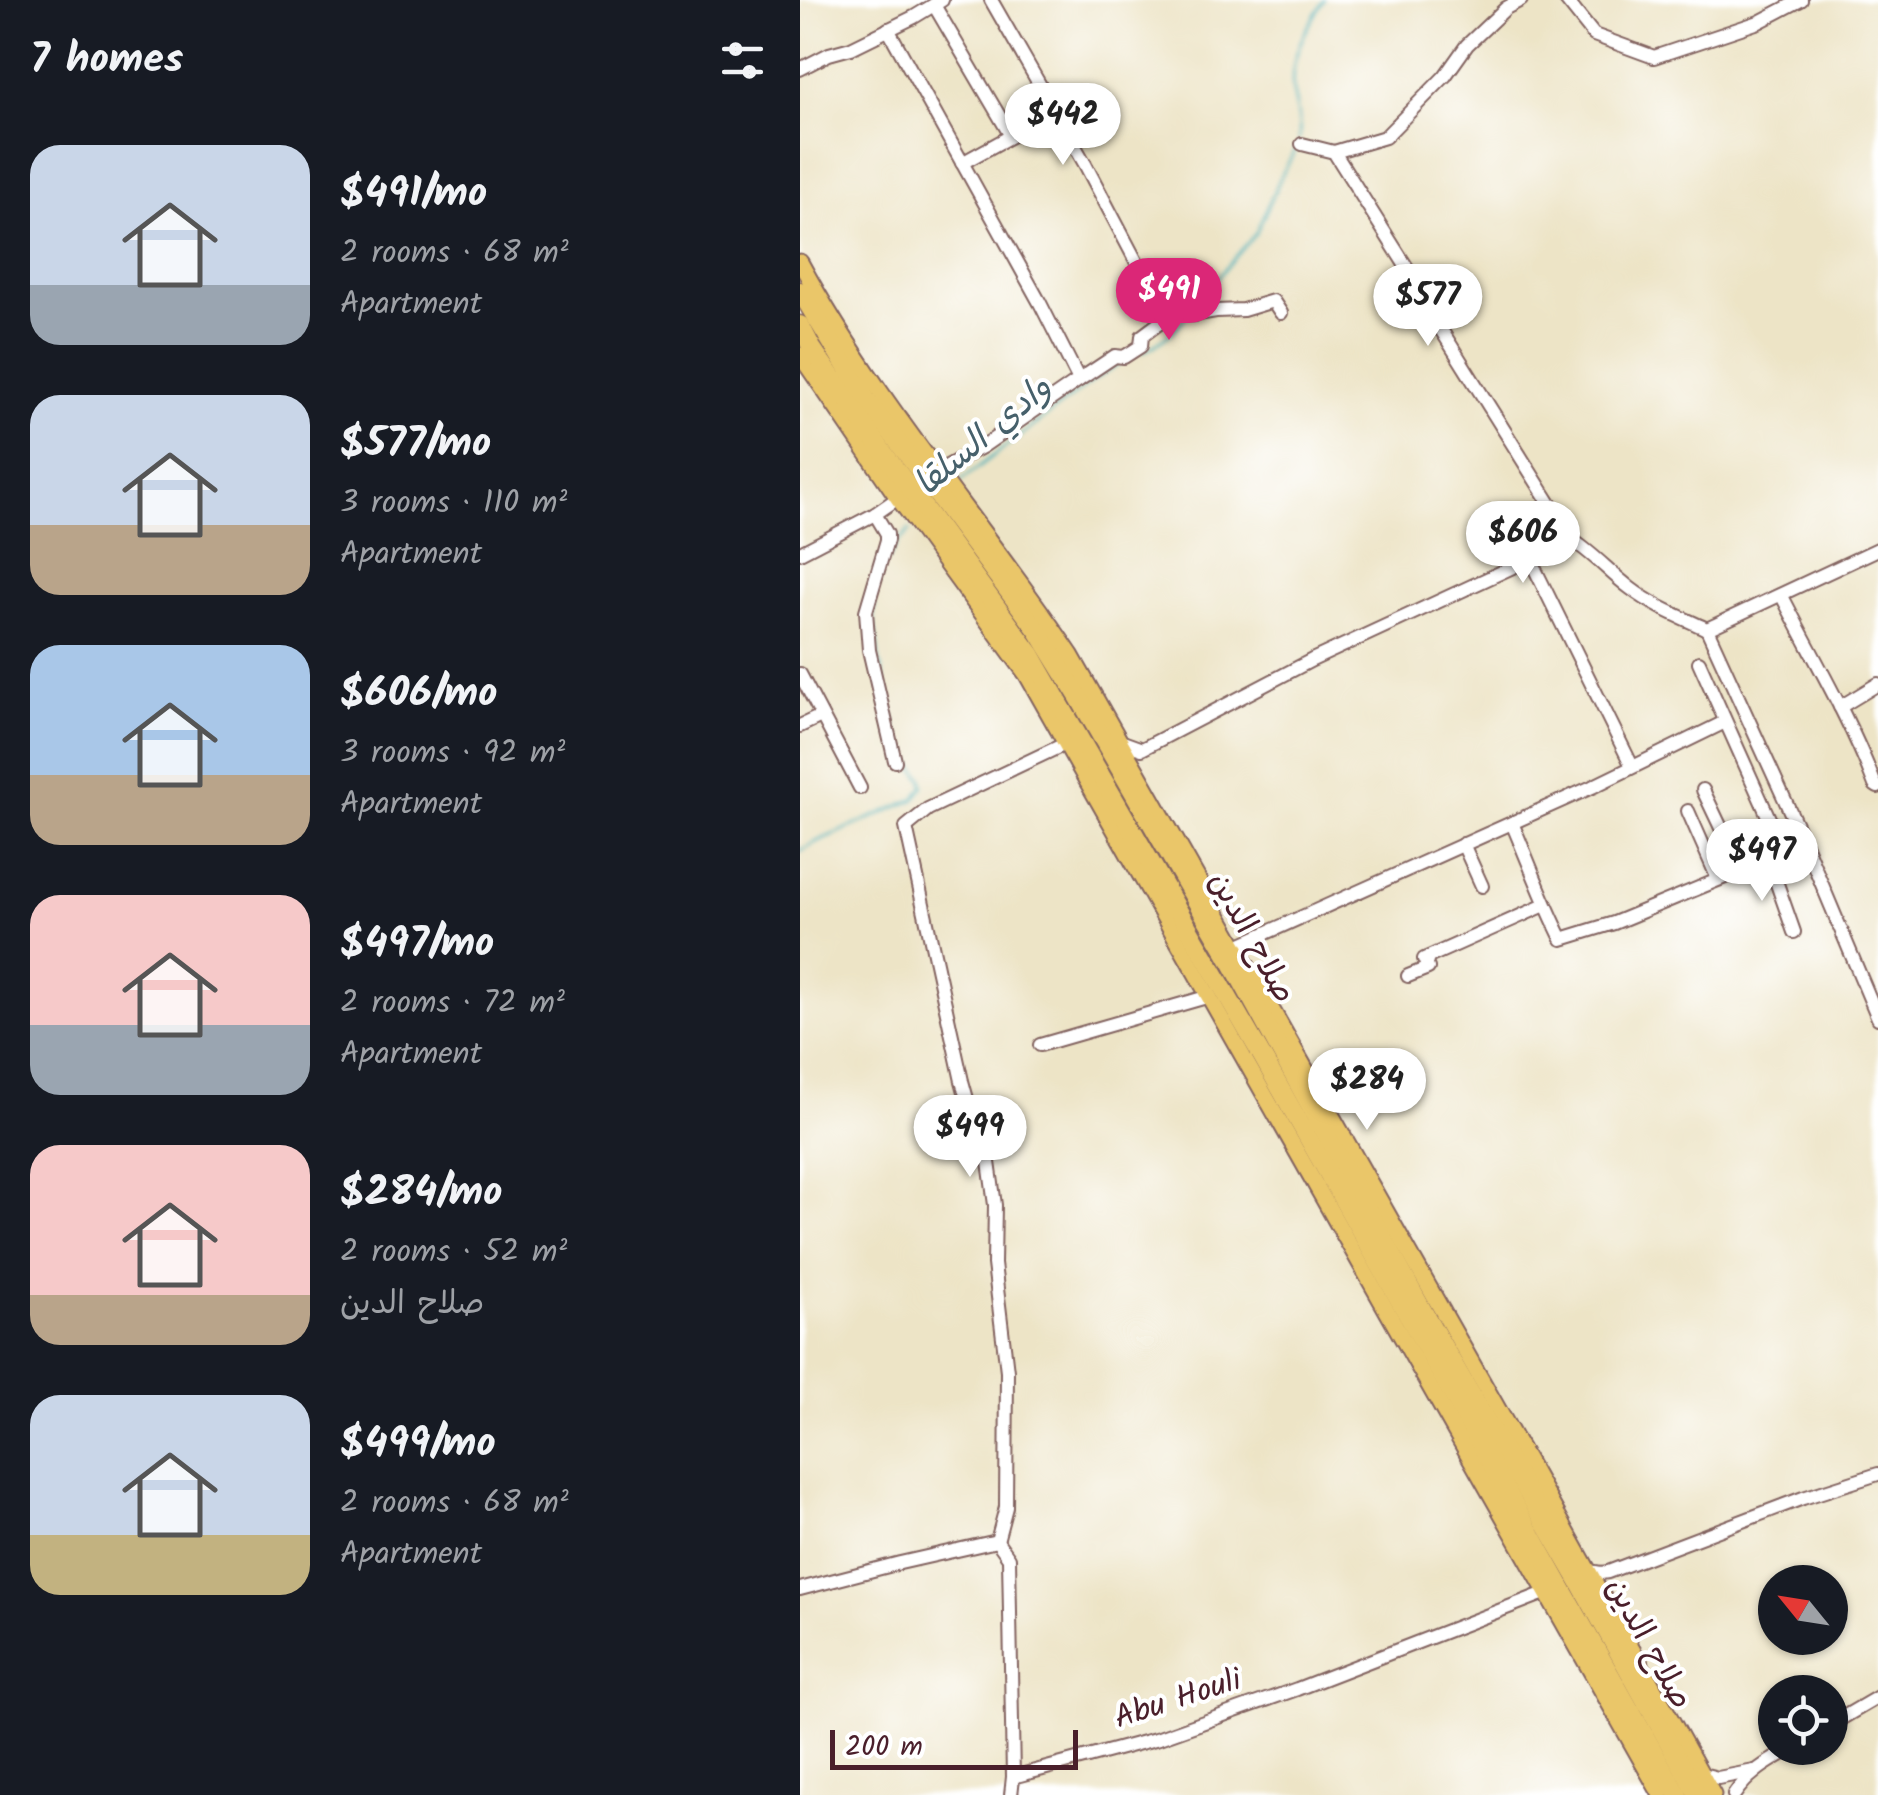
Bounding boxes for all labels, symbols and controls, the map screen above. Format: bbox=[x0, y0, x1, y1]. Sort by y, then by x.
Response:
text: 7 homes bbox=[30, 27, 183, 94]
icon: filters bbox=[715, 33, 770, 88]
pin: $442 bbox=[1004, 83, 1122, 168]
text: $442 bbox=[1027, 90, 1099, 141]
text: $491/mo bbox=[340, 161, 487, 228]
icon: home bbox=[110, 185, 230, 305]
text: 2 rooms · 68 m² bbox=[340, 228, 569, 279]
pin: $491 bbox=[1110, 258, 1228, 343]
pin: $577 bbox=[1369, 264, 1487, 349]
text: $491 bbox=[1138, 265, 1200, 316]
text: $577 bbox=[1395, 271, 1461, 322]
text: Apartment bbox=[340, 279, 482, 330]
water label: وادي السلقا bbox=[903, 362, 1065, 512]
text: $577/mo bbox=[340, 411, 491, 478]
icon: home bbox=[110, 435, 230, 555]
text: 3 rooms · 110 m² bbox=[340, 478, 567, 529]
pin: $606 bbox=[1464, 501, 1582, 586]
text: $606 bbox=[1488, 508, 1558, 559]
text: Apartment bbox=[340, 529, 482, 580]
text: $606/mo bbox=[340, 661, 497, 728]
icon: home bbox=[110, 685, 230, 805]
text: 3 rooms · 92 m² bbox=[340, 728, 565, 779]
text: Apartment bbox=[340, 779, 482, 830]
pin: $497 bbox=[1703, 819, 1821, 904]
text: $497 bbox=[1728, 826, 1796, 877]
street label: صلاح الدين bbox=[1194, 863, 1308, 1013]
text: $497/mo bbox=[340, 911, 494, 978]
icon: home bbox=[110, 935, 230, 1055]
text: 2 rooms · 72 m² bbox=[340, 978, 565, 1029]
text: Apartment bbox=[340, 1029, 482, 1080]
pin: $284 bbox=[1308, 1048, 1426, 1133]
text: $284 bbox=[1330, 1055, 1404, 1106]
pin: $499 bbox=[911, 1095, 1029, 1180]
text: $499 bbox=[936, 1102, 1004, 1153]
text: $284/mo bbox=[340, 1160, 502, 1227]
icon: home bbox=[110, 1185, 230, 1305]
text: 2 rooms · 52 m² bbox=[340, 1227, 567, 1278]
text: صلاح الدين bbox=[340, 1279, 484, 1330]
text: $499/mo bbox=[340, 1411, 496, 1478]
icon: home bbox=[110, 1435, 230, 1555]
text: 2 rooms · 68 m² bbox=[340, 1478, 569, 1529]
text: Apartment bbox=[340, 1529, 482, 1580]
north arrow bbox=[1758, 1565, 1848, 1655]
map controls bbox=[1758, 1565, 1848, 1765]
street label: صلاح الدين bbox=[1591, 1569, 1705, 1719]
street label: Abu Houli bbox=[1108, 1655, 1250, 1745]
button: locate bbox=[1758, 1675, 1848, 1765]
scale bar bbox=[830, 1725, 1078, 1770]
text: 200 m bbox=[845, 1725, 923, 1770]

